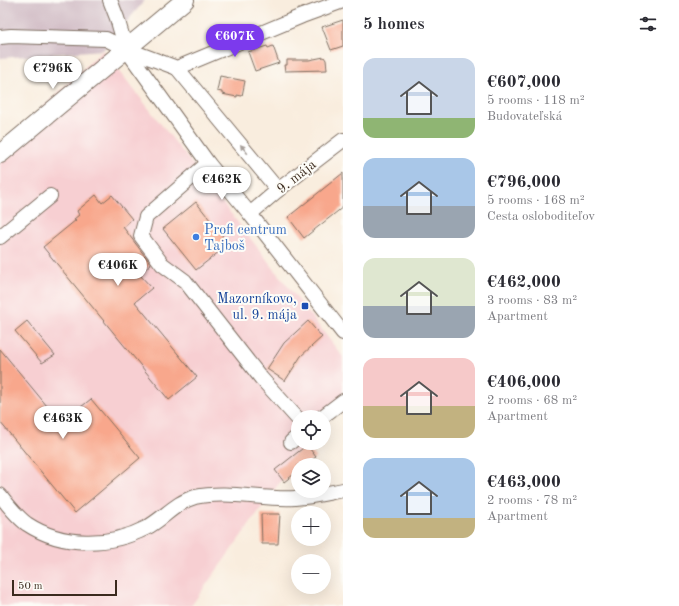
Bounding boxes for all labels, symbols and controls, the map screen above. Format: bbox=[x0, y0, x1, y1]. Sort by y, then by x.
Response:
icon: filters bbox=[637, 13, 659, 35]
text: 5 homes bbox=[363, 16, 425, 33]
pin: €607K bbox=[207, 24, 263, 58]
text: €607K bbox=[215, 30, 255, 43]
pin: €796K bbox=[25, 56, 81, 90]
text: €796K bbox=[33, 62, 73, 75]
icon: home bbox=[395, 74, 443, 122]
text: €607,000 bbox=[487, 74, 561, 91]
text: 5 rooms · 118 m² bbox=[487, 94, 585, 107]
text: Budovateľská bbox=[487, 110, 562, 123]
one-way arrow bbox=[239, 144, 248, 155]
street label: 9. mája bbox=[274, 157, 319, 196]
pin: €462K bbox=[194, 167, 250, 201]
text: €462K bbox=[202, 173, 242, 186]
icon: home bbox=[395, 174, 443, 222]
text: €796,000 bbox=[487, 174, 561, 191]
text: 5 rooms · 168 m² bbox=[487, 194, 585, 207]
text: Cesta osloboditeľov bbox=[487, 210, 595, 223]
place label: Profi centrum Tajboš bbox=[204, 223, 287, 253]
marker: Profi centrum Tajboš bbox=[191, 232, 201, 242]
pin: €406K bbox=[90, 253, 146, 287]
text: €406K bbox=[98, 259, 138, 272]
icon: home bbox=[395, 274, 443, 322]
text: €462,000 bbox=[487, 274, 561, 291]
place label: Mazorníkovo, ul. 9. mája bbox=[217, 292, 297, 322]
text: 3 rooms · 83 m² bbox=[487, 294, 577, 307]
marker: Mazorníkovo, ul. 9. mája bbox=[300, 301, 310, 311]
text: Apartment bbox=[487, 310, 548, 323]
icon: home bbox=[395, 374, 443, 422]
text: €406,000 bbox=[487, 374, 561, 391]
text: 2 rooms · 68 m² bbox=[487, 394, 577, 407]
pin: €463K bbox=[35, 406, 91, 440]
map controls bbox=[291, 410, 331, 594]
button: locate bbox=[291, 410, 331, 450]
text: Apartment bbox=[487, 410, 548, 423]
text: €463K bbox=[43, 412, 83, 425]
button: layers bbox=[291, 458, 331, 498]
icon: home bbox=[395, 474, 443, 522]
text: €463,000 bbox=[487, 474, 561, 491]
text: 2 rooms · 78 m² bbox=[487, 494, 577, 507]
button: + bbox=[291, 506, 331, 546]
text: Apartment bbox=[487, 510, 548, 523]
button: − bbox=[291, 554, 331, 594]
scale bar bbox=[12, 578, 117, 597]
text: 50 m bbox=[18, 581, 43, 592]

